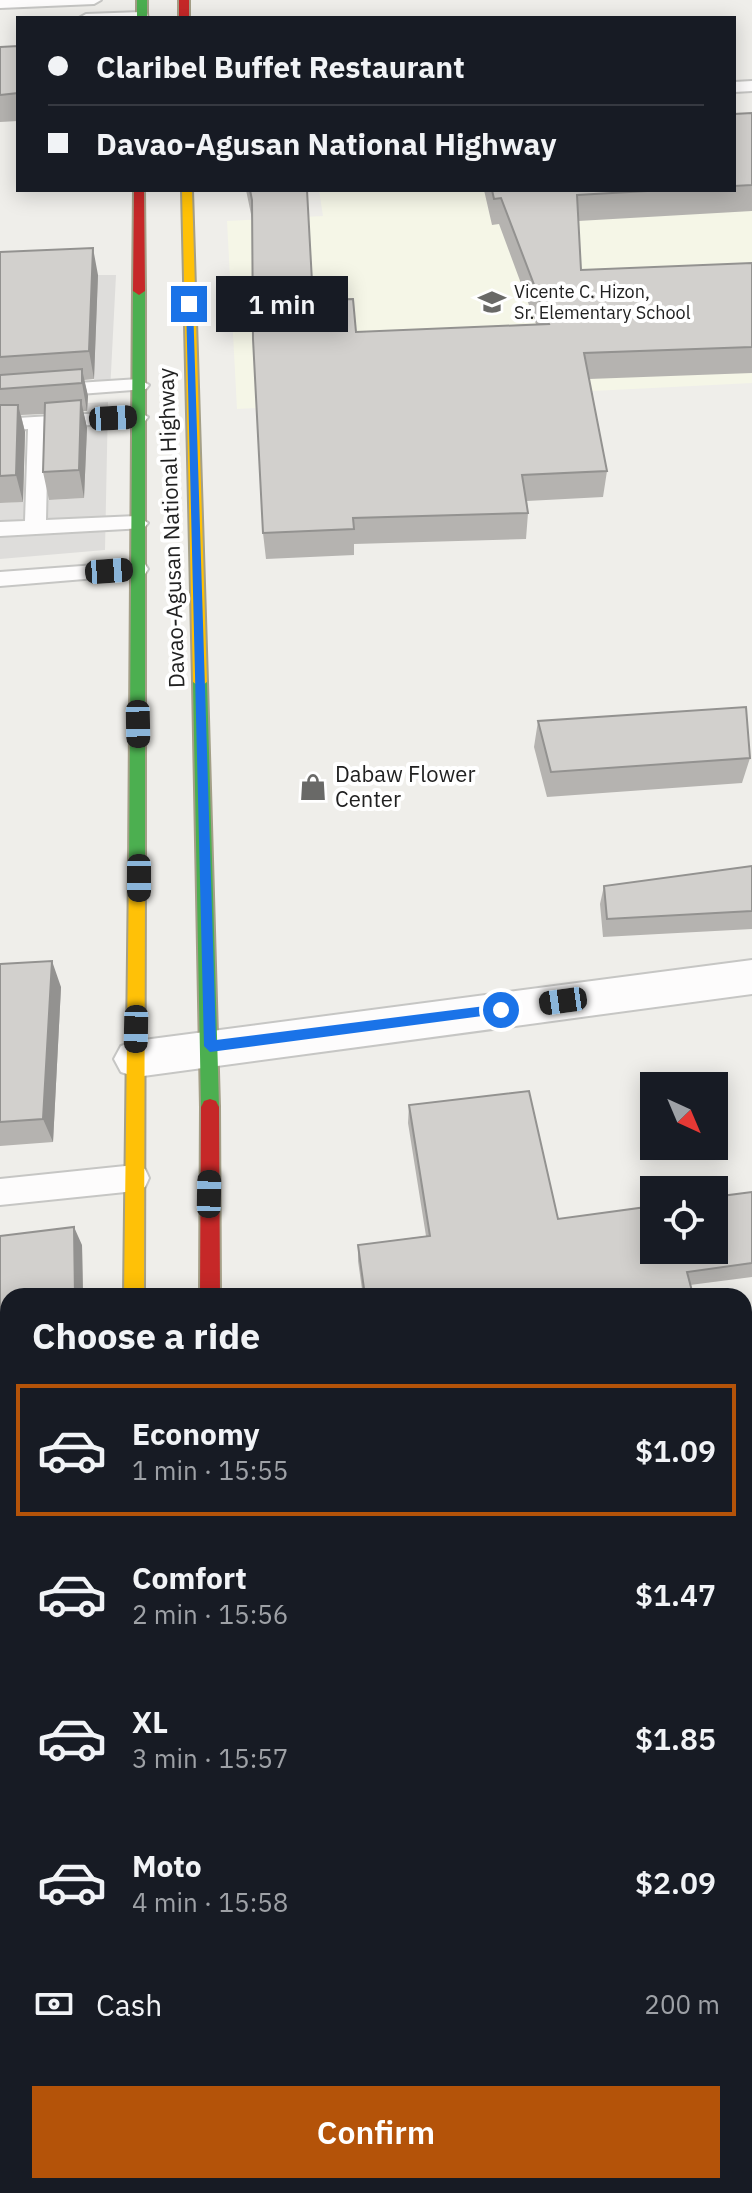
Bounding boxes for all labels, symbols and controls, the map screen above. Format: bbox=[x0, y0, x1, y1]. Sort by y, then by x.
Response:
text: Claribel Buffet Restaurant bbox=[96, 47, 465, 86]
text: Davao-Agusan National Highway bbox=[96, 124, 556, 163]
callout: 1 min bbox=[217, 276, 349, 332]
place label: Vicente C. Hizon, Sr. Elementary School bbox=[514, 280, 691, 324]
route end bbox=[171, 286, 207, 322]
text: 1 min bbox=[248, 287, 316, 321]
school or university icon: Vicente C. Hizon, Sr. Elementary School bbox=[477, 287, 507, 317]
street label: Davao-Agusan National Highway bbox=[150, 367, 191, 689]
car bbox=[88, 405, 138, 431]
car bbox=[84, 557, 134, 585]
car bbox=[126, 700, 150, 748]
place label: Dabaw Flower Center bbox=[335, 759, 475, 813]
shop icon: Dabaw Flower Center bbox=[298, 772, 328, 802]
car bbox=[127, 854, 151, 902]
car bbox=[538, 986, 588, 1016]
route start bbox=[483, 992, 519, 1028]
car bbox=[124, 1005, 148, 1053]
north arrow bbox=[640, 1072, 728, 1160]
map controls bbox=[640, 1072, 728, 1264]
car bbox=[197, 1170, 221, 1218]
button: locate bbox=[640, 1176, 728, 1264]
text: Choose a ride bbox=[32, 1312, 260, 1359]
icon: car bbox=[36, 1414, 108, 1486]
text: Economy bbox=[132, 1414, 260, 1453]
text: $1.09 bbox=[635, 1431, 716, 1470]
text: 1 min · 15:55 bbox=[132, 1453, 288, 1487]
icon: car bbox=[36, 1558, 108, 1630]
text: Comfort bbox=[132, 1558, 247, 1597]
text: $1.47 bbox=[635, 1575, 716, 1614]
text: 2 min · 15:56 bbox=[132, 1597, 288, 1631]
icon: car bbox=[36, 1702, 108, 1774]
text: XL bbox=[132, 1702, 168, 1741]
text: $1.85 bbox=[635, 1719, 716, 1758]
text: 3 min · 15:57 bbox=[132, 1741, 288, 1775]
icon: car bbox=[36, 1846, 108, 1918]
text: Moto bbox=[132, 1846, 202, 1885]
text: $2.09 bbox=[635, 1863, 716, 1902]
text: 4 min · 15:58 bbox=[132, 1885, 288, 1919]
icon: cash bbox=[32, 1982, 76, 2026]
text: Cash bbox=[96, 1985, 162, 2024]
text: 200 m bbox=[644, 1987, 720, 2021]
button: Confirm bbox=[32, 2086, 720, 2178]

